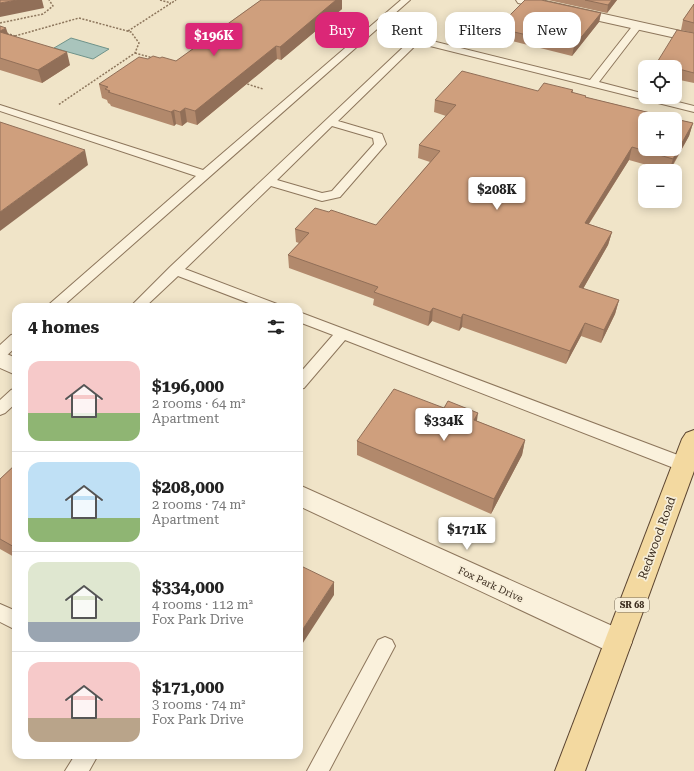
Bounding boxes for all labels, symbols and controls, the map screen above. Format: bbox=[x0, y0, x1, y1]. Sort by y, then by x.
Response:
chip: Buy bbox=[315, 12, 369, 48]
chip: Rent bbox=[377, 12, 437, 48]
chip: Filters bbox=[445, 12, 515, 48]
chip: New bbox=[523, 12, 581, 48]
pin: $196K bbox=[186, 23, 242, 57]
text: $196K bbox=[194, 28, 234, 43]
map controls bbox=[638, 60, 682, 208]
button: locate bbox=[638, 60, 682, 104]
button: + bbox=[638, 112, 682, 156]
button: − bbox=[638, 164, 682, 208]
pin: $208K bbox=[469, 177, 525, 211]
text: $208K bbox=[477, 182, 517, 197]
icon: filters bbox=[265, 316, 287, 338]
text: 4 homes bbox=[28, 317, 99, 337]
text: $196,000 bbox=[152, 376, 224, 396]
icon: home bbox=[60, 377, 108, 425]
text: 2 rooms · 64 m² bbox=[152, 396, 246, 411]
pin: $334K bbox=[416, 408, 472, 442]
text: Apartment bbox=[152, 411, 219, 426]
text: $334K bbox=[424, 413, 464, 428]
text: $208,000 bbox=[152, 477, 224, 497]
icon: home bbox=[60, 478, 108, 526]
street label: Redwood Road bbox=[636, 494, 679, 581]
text: 2 rooms · 74 m² bbox=[152, 497, 246, 512]
text: Apartment bbox=[152, 512, 219, 527]
pin: $171K bbox=[439, 517, 495, 551]
text: $171K bbox=[447, 522, 487, 537]
street label: Fox Park Drive bbox=[457, 565, 526, 605]
text: $334,000 bbox=[152, 577, 224, 597]
icon: home bbox=[60, 578, 108, 626]
text: 4 rooms · 112 m² bbox=[152, 597, 253, 612]
road number: SR 68 bbox=[615, 598, 649, 612]
text: Fox Park Drive bbox=[152, 612, 244, 627]
text: $171,000 bbox=[152, 677, 224, 697]
icon: home bbox=[60, 678, 108, 726]
text: 3 rooms · 74 m² bbox=[152, 697, 246, 712]
text: Fox Park Drive bbox=[152, 712, 244, 727]

